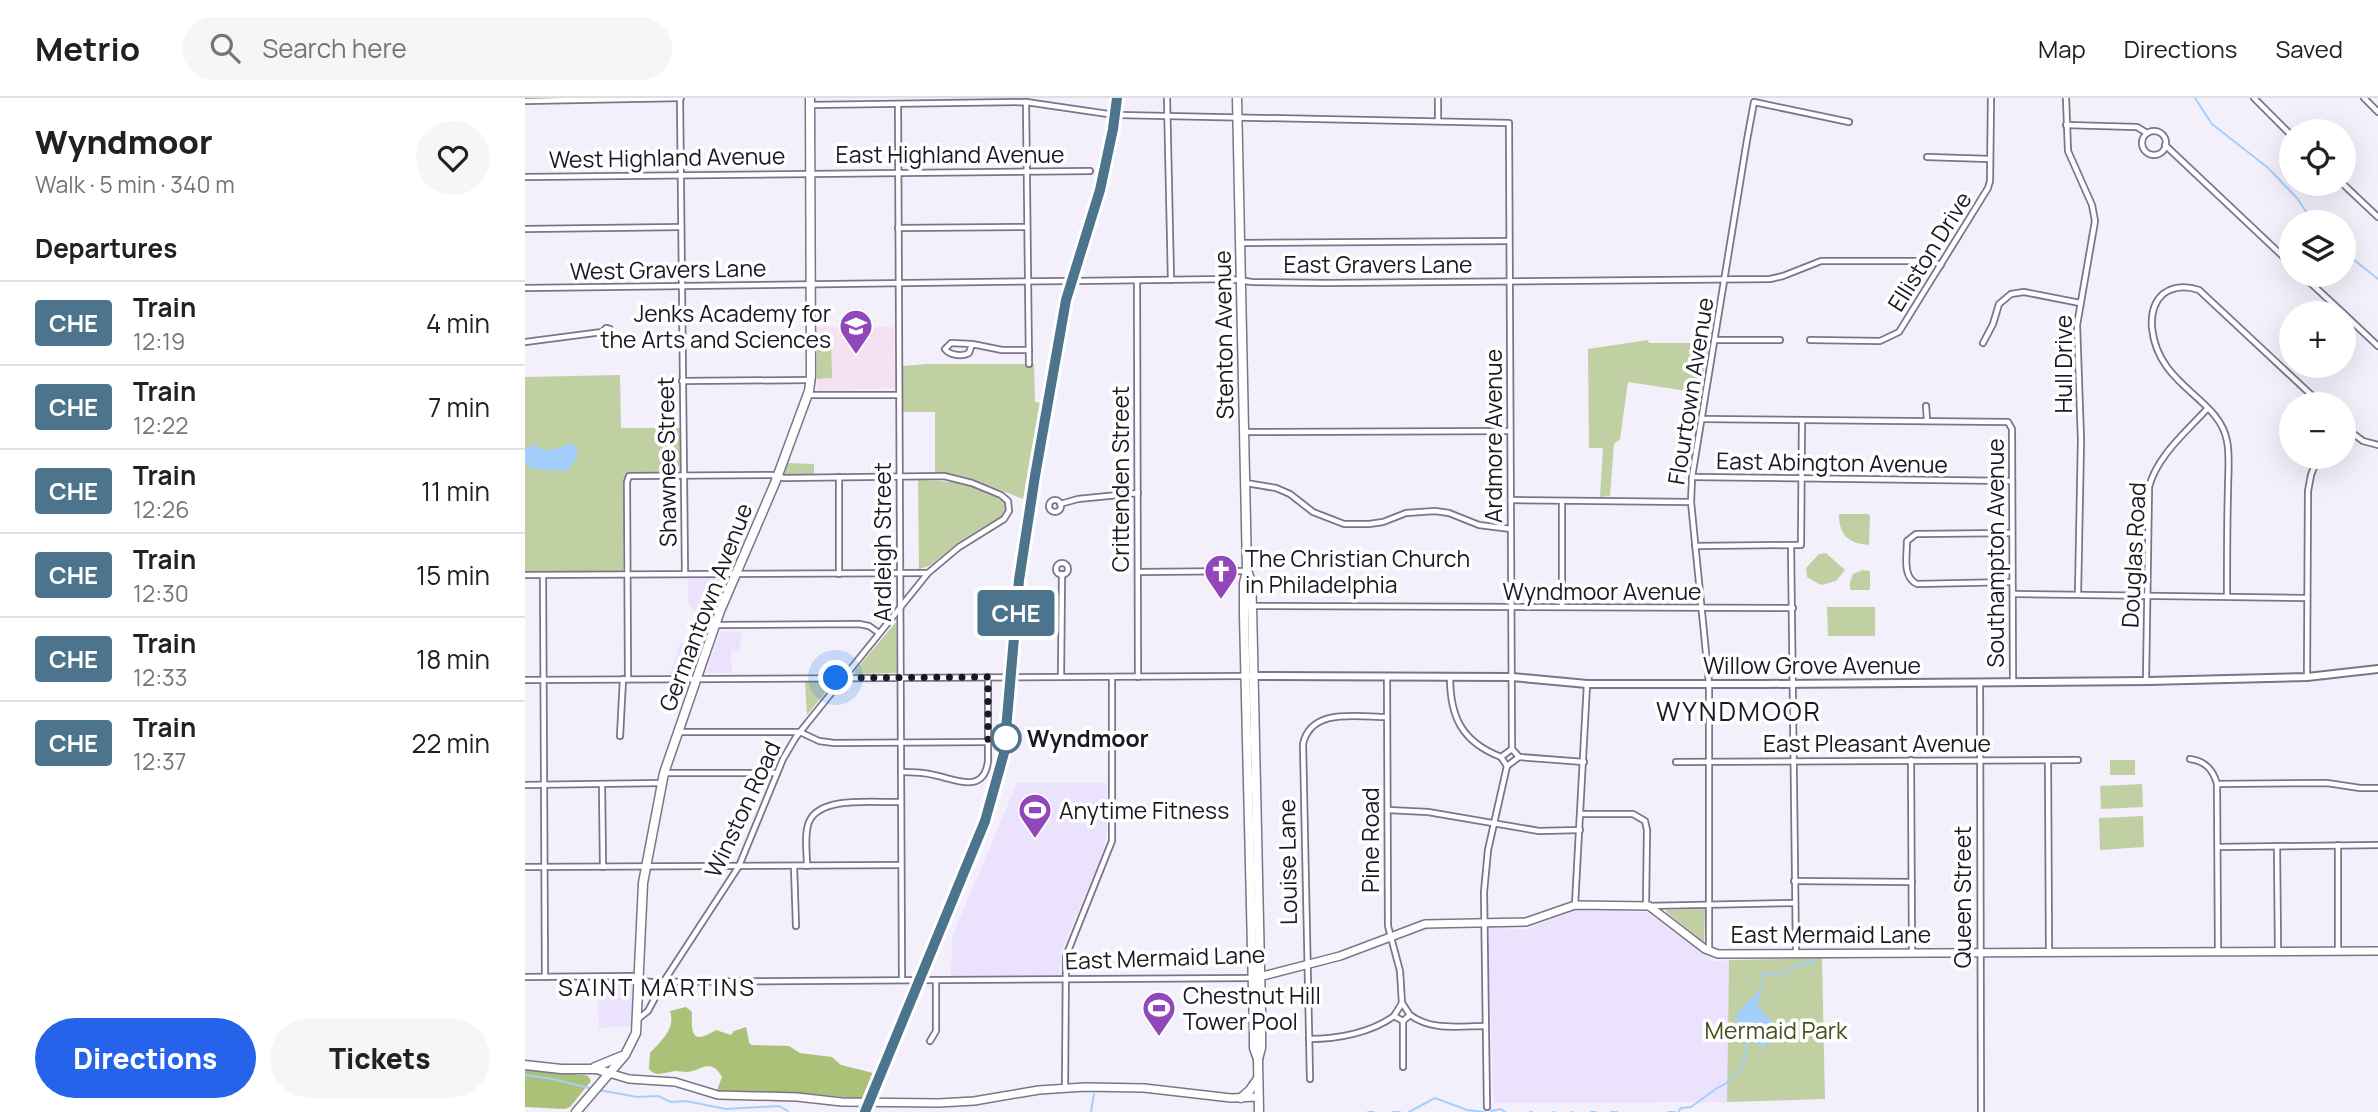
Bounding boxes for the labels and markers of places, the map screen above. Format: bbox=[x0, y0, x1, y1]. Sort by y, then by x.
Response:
place label: Jenks Academy for the Arts and Sciences bbox=[600, 297, 831, 355]
school or university icon: Jenks Academy for the Arts and Sciences bbox=[837, 307, 875, 356]
place label: The Christian Church in Philadelphia bbox=[1245, 542, 1470, 600]
church icon: The Christian Church in Philadelphia bbox=[1202, 552, 1240, 601]
place label: Wyndmoor bbox=[1027, 722, 1149, 754]
marker: Wyndmoor bbox=[991, 723, 1021, 753]
sports icon: Anytime Fitness bbox=[1016, 791, 1054, 840]
place label: Anytime Fitness bbox=[1059, 794, 1229, 826]
place label: Chestnut Hill Tower Pool bbox=[1183, 979, 1321, 1037]
sports icon: Chestnut Hill Tower Pool bbox=[1140, 989, 1178, 1038]

